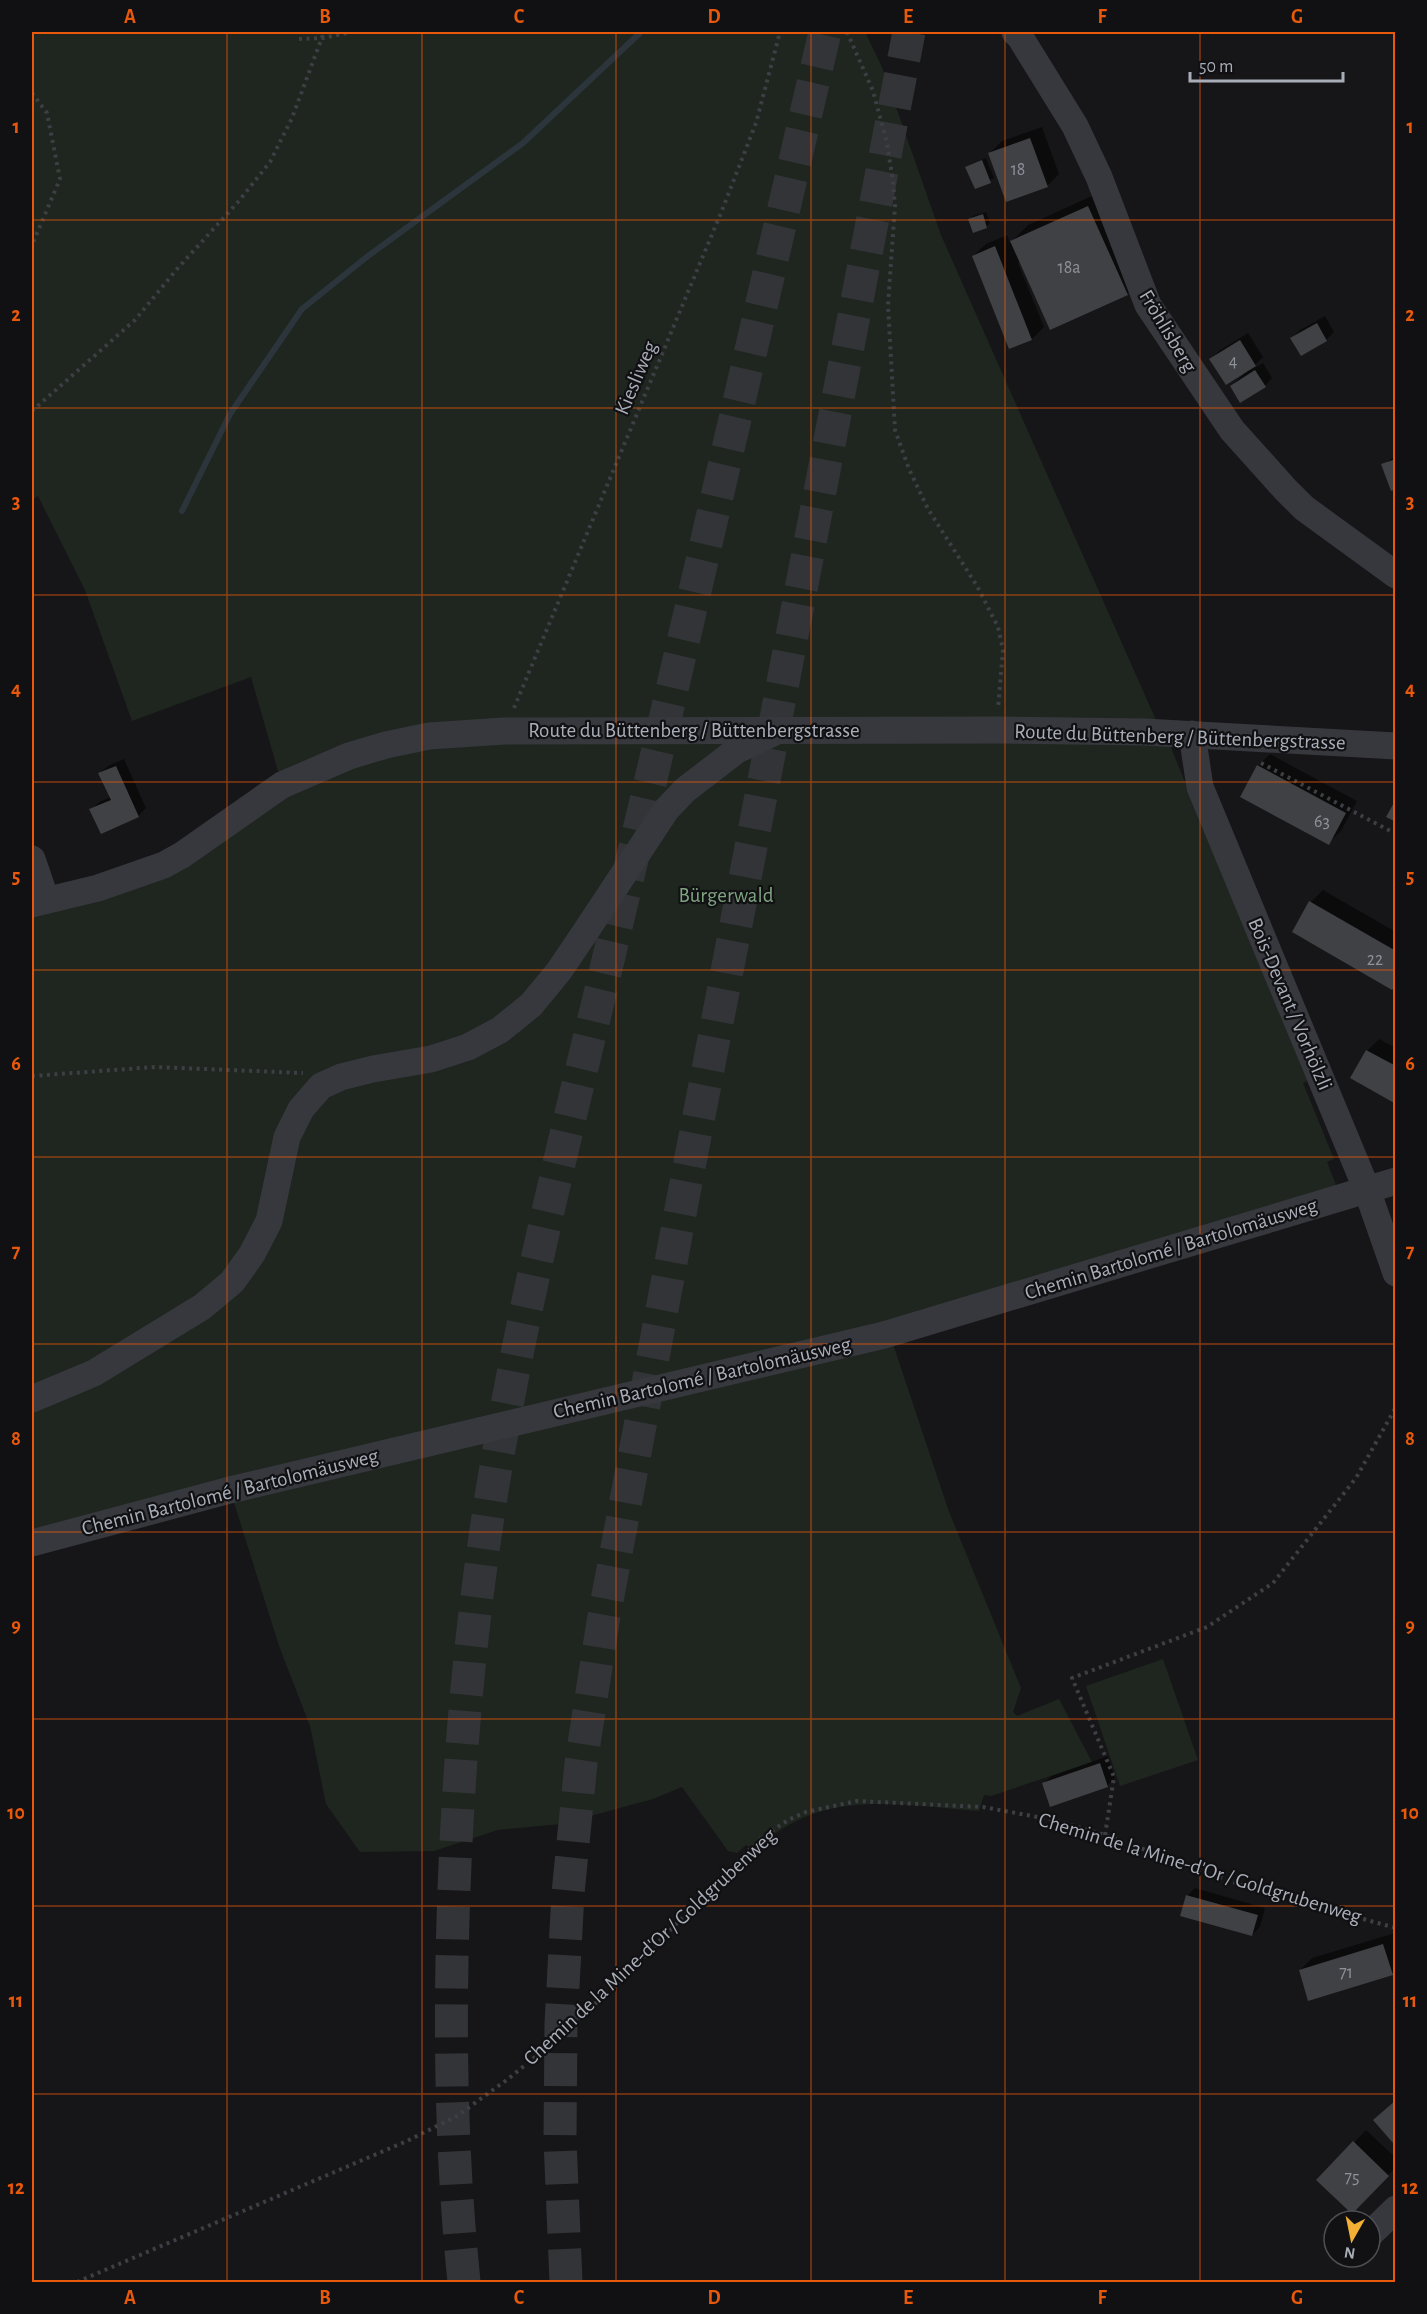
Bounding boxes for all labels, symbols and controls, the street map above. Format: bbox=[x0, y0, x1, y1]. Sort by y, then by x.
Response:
text: A bbox=[124, 7, 136, 27]
text: B bbox=[319, 7, 331, 27]
text: C bbox=[514, 7, 525, 27]
text: D bbox=[707, 7, 721, 27]
text: E bbox=[903, 7, 913, 27]
text: F bbox=[1097, 7, 1107, 27]
text: G bbox=[1291, 7, 1303, 27]
scale bar bbox=[1190, 45, 1343, 83]
text: 50 m bbox=[1199, 58, 1233, 76]
text: 1 bbox=[12, 117, 20, 137]
text: 1 bbox=[1406, 117, 1414, 137]
house number: 18 bbox=[1011, 161, 1025, 179]
house number: 18a bbox=[1057, 259, 1081, 277]
street label: Fröhlisberg bbox=[1135, 286, 1201, 376]
text: 2 bbox=[11, 305, 21, 325]
text: 2 bbox=[1405, 305, 1415, 325]
street label: Kiesliweg bbox=[611, 337, 661, 418]
house number: 4 bbox=[1229, 353, 1238, 371]
text: 3 bbox=[12, 492, 20, 512]
text: 3 bbox=[1406, 492, 1414, 512]
text: 4 bbox=[11, 679, 21, 699]
text: 4 bbox=[1405, 679, 1415, 699]
street label: Route du Büttenberg / Büttenbergstrasse bbox=[528, 720, 860, 741]
street label: Route du Büttenberg / Büttenbergstrasse bbox=[1014, 721, 1346, 753]
house number: 63 bbox=[1314, 813, 1330, 831]
text: 5 bbox=[12, 867, 20, 887]
text: 5 bbox=[1406, 867, 1414, 887]
park label: Bürgerwald bbox=[678, 885, 774, 906]
street label: Bois-Devant / Vorhölzli bbox=[1244, 915, 1336, 1093]
house number: 22 bbox=[1367, 951, 1383, 969]
text: 6 bbox=[11, 1054, 21, 1074]
text: 6 bbox=[1405, 1054, 1415, 1074]
street label: Chemin Bartolomé / Bartolomäusweg bbox=[1022, 1194, 1321, 1304]
text: 7 bbox=[12, 1241, 21, 1261]
text: 7 bbox=[1406, 1241, 1415, 1261]
street label: Chemin Bartolomé / Bartolomäusweg bbox=[551, 1333, 854, 1423]
text: 8 bbox=[11, 1429, 21, 1449]
text: 8 bbox=[1405, 1429, 1415, 1449]
street label: Chemin Bartolomé / Bartolomäusweg bbox=[80, 1445, 381, 1539]
text: 9 bbox=[11, 1616, 21, 1636]
text: 9 bbox=[1405, 1616, 1415, 1636]
text: 10 bbox=[7, 1803, 25, 1823]
text: 10 bbox=[1401, 1803, 1419, 1823]
street label: Chemin de la Mine-d'Or / Goldgrubenweg bbox=[1036, 1809, 1365, 1927]
street label: Chemin de la Mine-d'Or / Goldgrubenweg bbox=[520, 1824, 781, 2069]
house number: 71 bbox=[1339, 1964, 1353, 1982]
text: 11 bbox=[9, 1991, 23, 2011]
text: 11 bbox=[1403, 1991, 1417, 2011]
house number: 75 bbox=[1344, 2169, 1360, 2187]
text: 12 bbox=[8, 2178, 24, 2198]
text: 12 bbox=[1402, 2178, 1418, 2198]
north arrow bbox=[1322, 2209, 1382, 2269]
text: N bbox=[1343, 2244, 1357, 2262]
text: A bbox=[124, 2288, 136, 2308]
text: B bbox=[319, 2288, 331, 2308]
text: C bbox=[514, 2288, 525, 2308]
text: D bbox=[707, 2288, 721, 2308]
text: E bbox=[903, 2288, 913, 2308]
text: F bbox=[1097, 2288, 1107, 2308]
text: G bbox=[1291, 2288, 1303, 2308]

